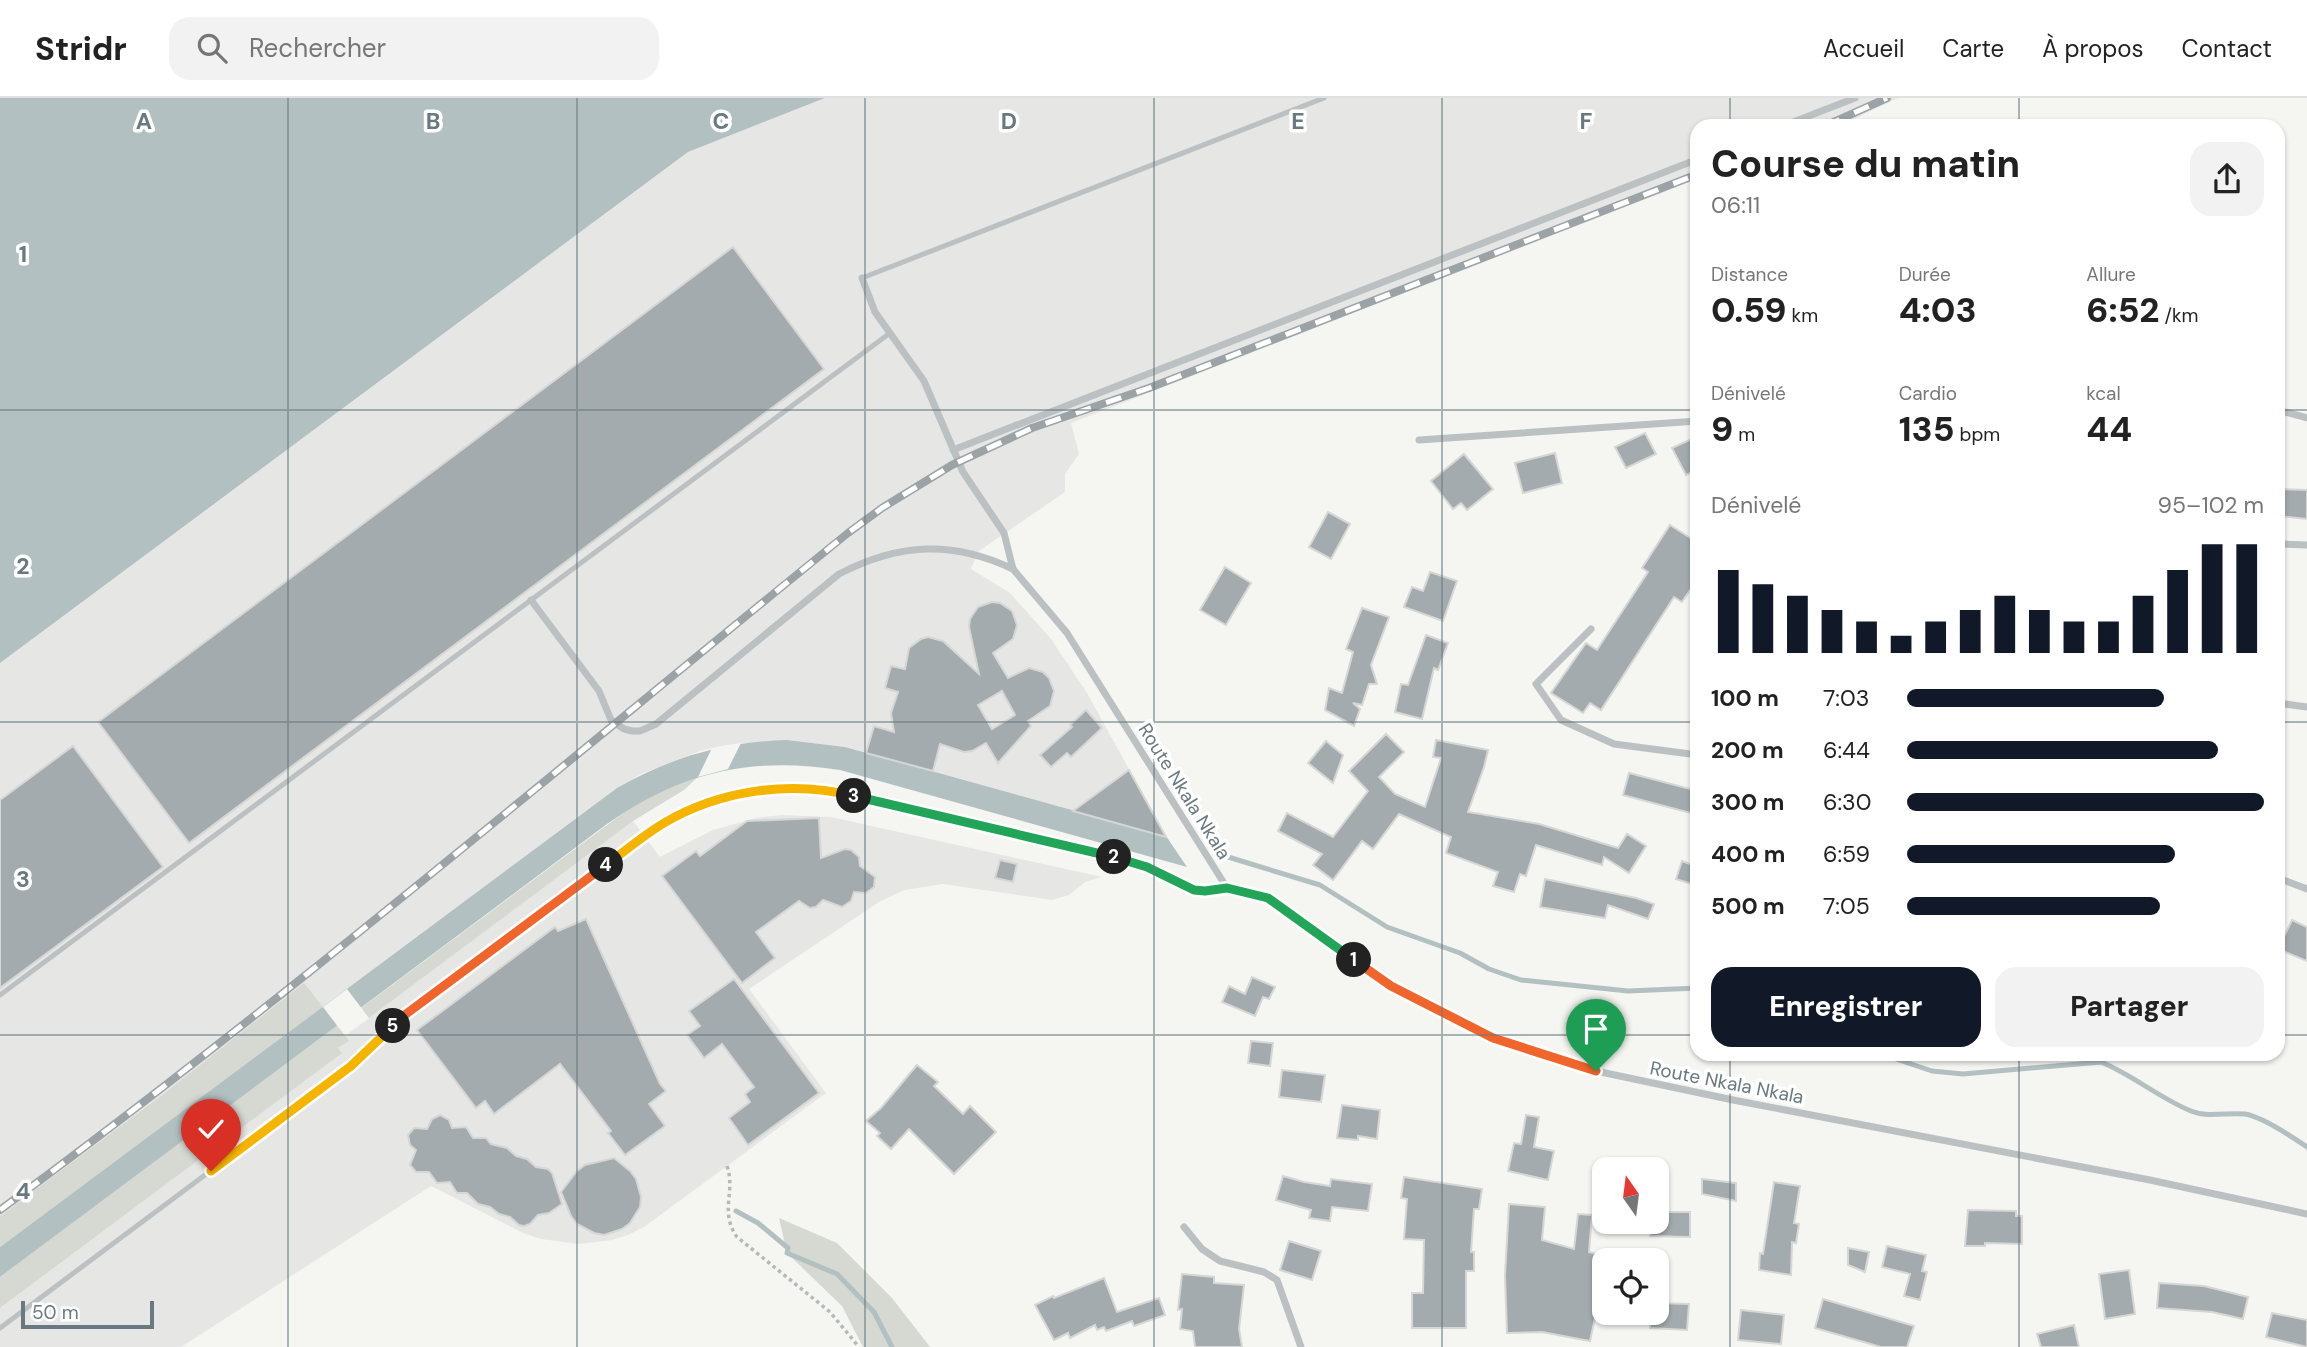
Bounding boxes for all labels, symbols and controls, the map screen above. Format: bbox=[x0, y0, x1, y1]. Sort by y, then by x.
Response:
search box bbox=[169, 17, 659, 80]
text: Stridr bbox=[35, 27, 127, 70]
icon: search bbox=[193, 29, 231, 67]
text: Rechercher bbox=[249, 31, 386, 65]
text: Accueil bbox=[1823, 33, 1904, 64]
text: Carte bbox=[1942, 33, 2004, 64]
text: À propos bbox=[2042, 33, 2144, 64]
text: Contact bbox=[2182, 33, 2272, 64]
text: A bbox=[136, 106, 152, 136]
text: B bbox=[426, 106, 440, 136]
text: C bbox=[713, 106, 729, 136]
text: D bbox=[1001, 106, 1017, 136]
text: E bbox=[1291, 106, 1305, 136]
text: F bbox=[1580, 106, 1593, 136]
text: Course du matin bbox=[1711, 139, 2020, 189]
button: share bbox=[2190, 142, 2264, 216]
text: 06:11 bbox=[1711, 190, 1760, 220]
text: 1 bbox=[19, 239, 27, 269]
text: Distance bbox=[1711, 262, 1788, 287]
text: Durée bbox=[1899, 262, 1951, 287]
text: Allure bbox=[2086, 262, 2136, 287]
text: 0.59 bbox=[1711, 287, 1787, 333]
text: 4:03 bbox=[1899, 287, 1977, 333]
text: 6:52 bbox=[2086, 287, 2159, 333]
text: km bbox=[1787, 303, 1818, 328]
text: /km bbox=[2159, 303, 2199, 328]
text: Dénivelé bbox=[1711, 381, 1786, 406]
text: Cardio bbox=[1899, 381, 1957, 406]
text: kcal bbox=[2086, 381, 2121, 406]
text: 9 bbox=[1711, 406, 1733, 452]
text: 135 bbox=[1899, 406, 1955, 452]
text: 44 bbox=[2086, 406, 2132, 452]
text: m bbox=[1733, 422, 1755, 447]
text: bpm bbox=[1955, 422, 2000, 447]
text: Dénivelé bbox=[1711, 490, 1801, 520]
text: 95–102 m bbox=[2158, 490, 2264, 520]
text: 2 bbox=[16, 551, 30, 581]
text: 100 m bbox=[1711, 683, 1779, 713]
text: 7:03 bbox=[1823, 683, 1869, 713]
street label: Route Nkala Nkala bbox=[1133, 718, 1237, 864]
text: 200 m bbox=[1711, 735, 1784, 765]
text: 6:44 bbox=[1823, 735, 1870, 765]
pin: 3 bbox=[836, 778, 872, 814]
text: 3 bbox=[848, 783, 859, 808]
text: 300 m bbox=[1711, 787, 1784, 817]
text: 6:30 bbox=[1823, 787, 1871, 817]
text: 400 m bbox=[1711, 839, 1785, 869]
text: 6:59 bbox=[1823, 839, 1870, 869]
pin: 2 bbox=[1096, 840, 1132, 874]
text: 2 bbox=[1108, 844, 1119, 869]
pin: 4 bbox=[588, 848, 624, 882]
text: 4 bbox=[599, 852, 612, 877]
text: 3 bbox=[16, 864, 30, 894]
text: 500 m bbox=[1711, 891, 1785, 921]
text: 7:05 bbox=[1823, 891, 1870, 921]
pin: 1 bbox=[1336, 942, 1372, 978]
text: 1 bbox=[1350, 947, 1357, 972]
button: Enregistrer bbox=[1711, 967, 1981, 1047]
button: Partager bbox=[1995, 967, 2264, 1047]
pin bbox=[1566, 999, 1626, 1071]
pin: 5 bbox=[376, 1009, 410, 1044]
icon: arrive bbox=[1577, 1010, 1615, 1048]
text: 5 bbox=[387, 1013, 398, 1038]
street label: Route Nkala Nkala bbox=[1648, 1055, 1806, 1110]
pin bbox=[181, 1099, 241, 1171]
icon: check bbox=[192, 1110, 230, 1148]
north arrow bbox=[1592, 1157, 1670, 1234]
map controls bbox=[1592, 1157, 1669, 1325]
text: 4 bbox=[16, 1176, 31, 1206]
button: locate bbox=[1592, 1248, 1669, 1325]
scale bar bbox=[21, 1298, 154, 1330]
text: 50 m bbox=[32, 1300, 79, 1325]

